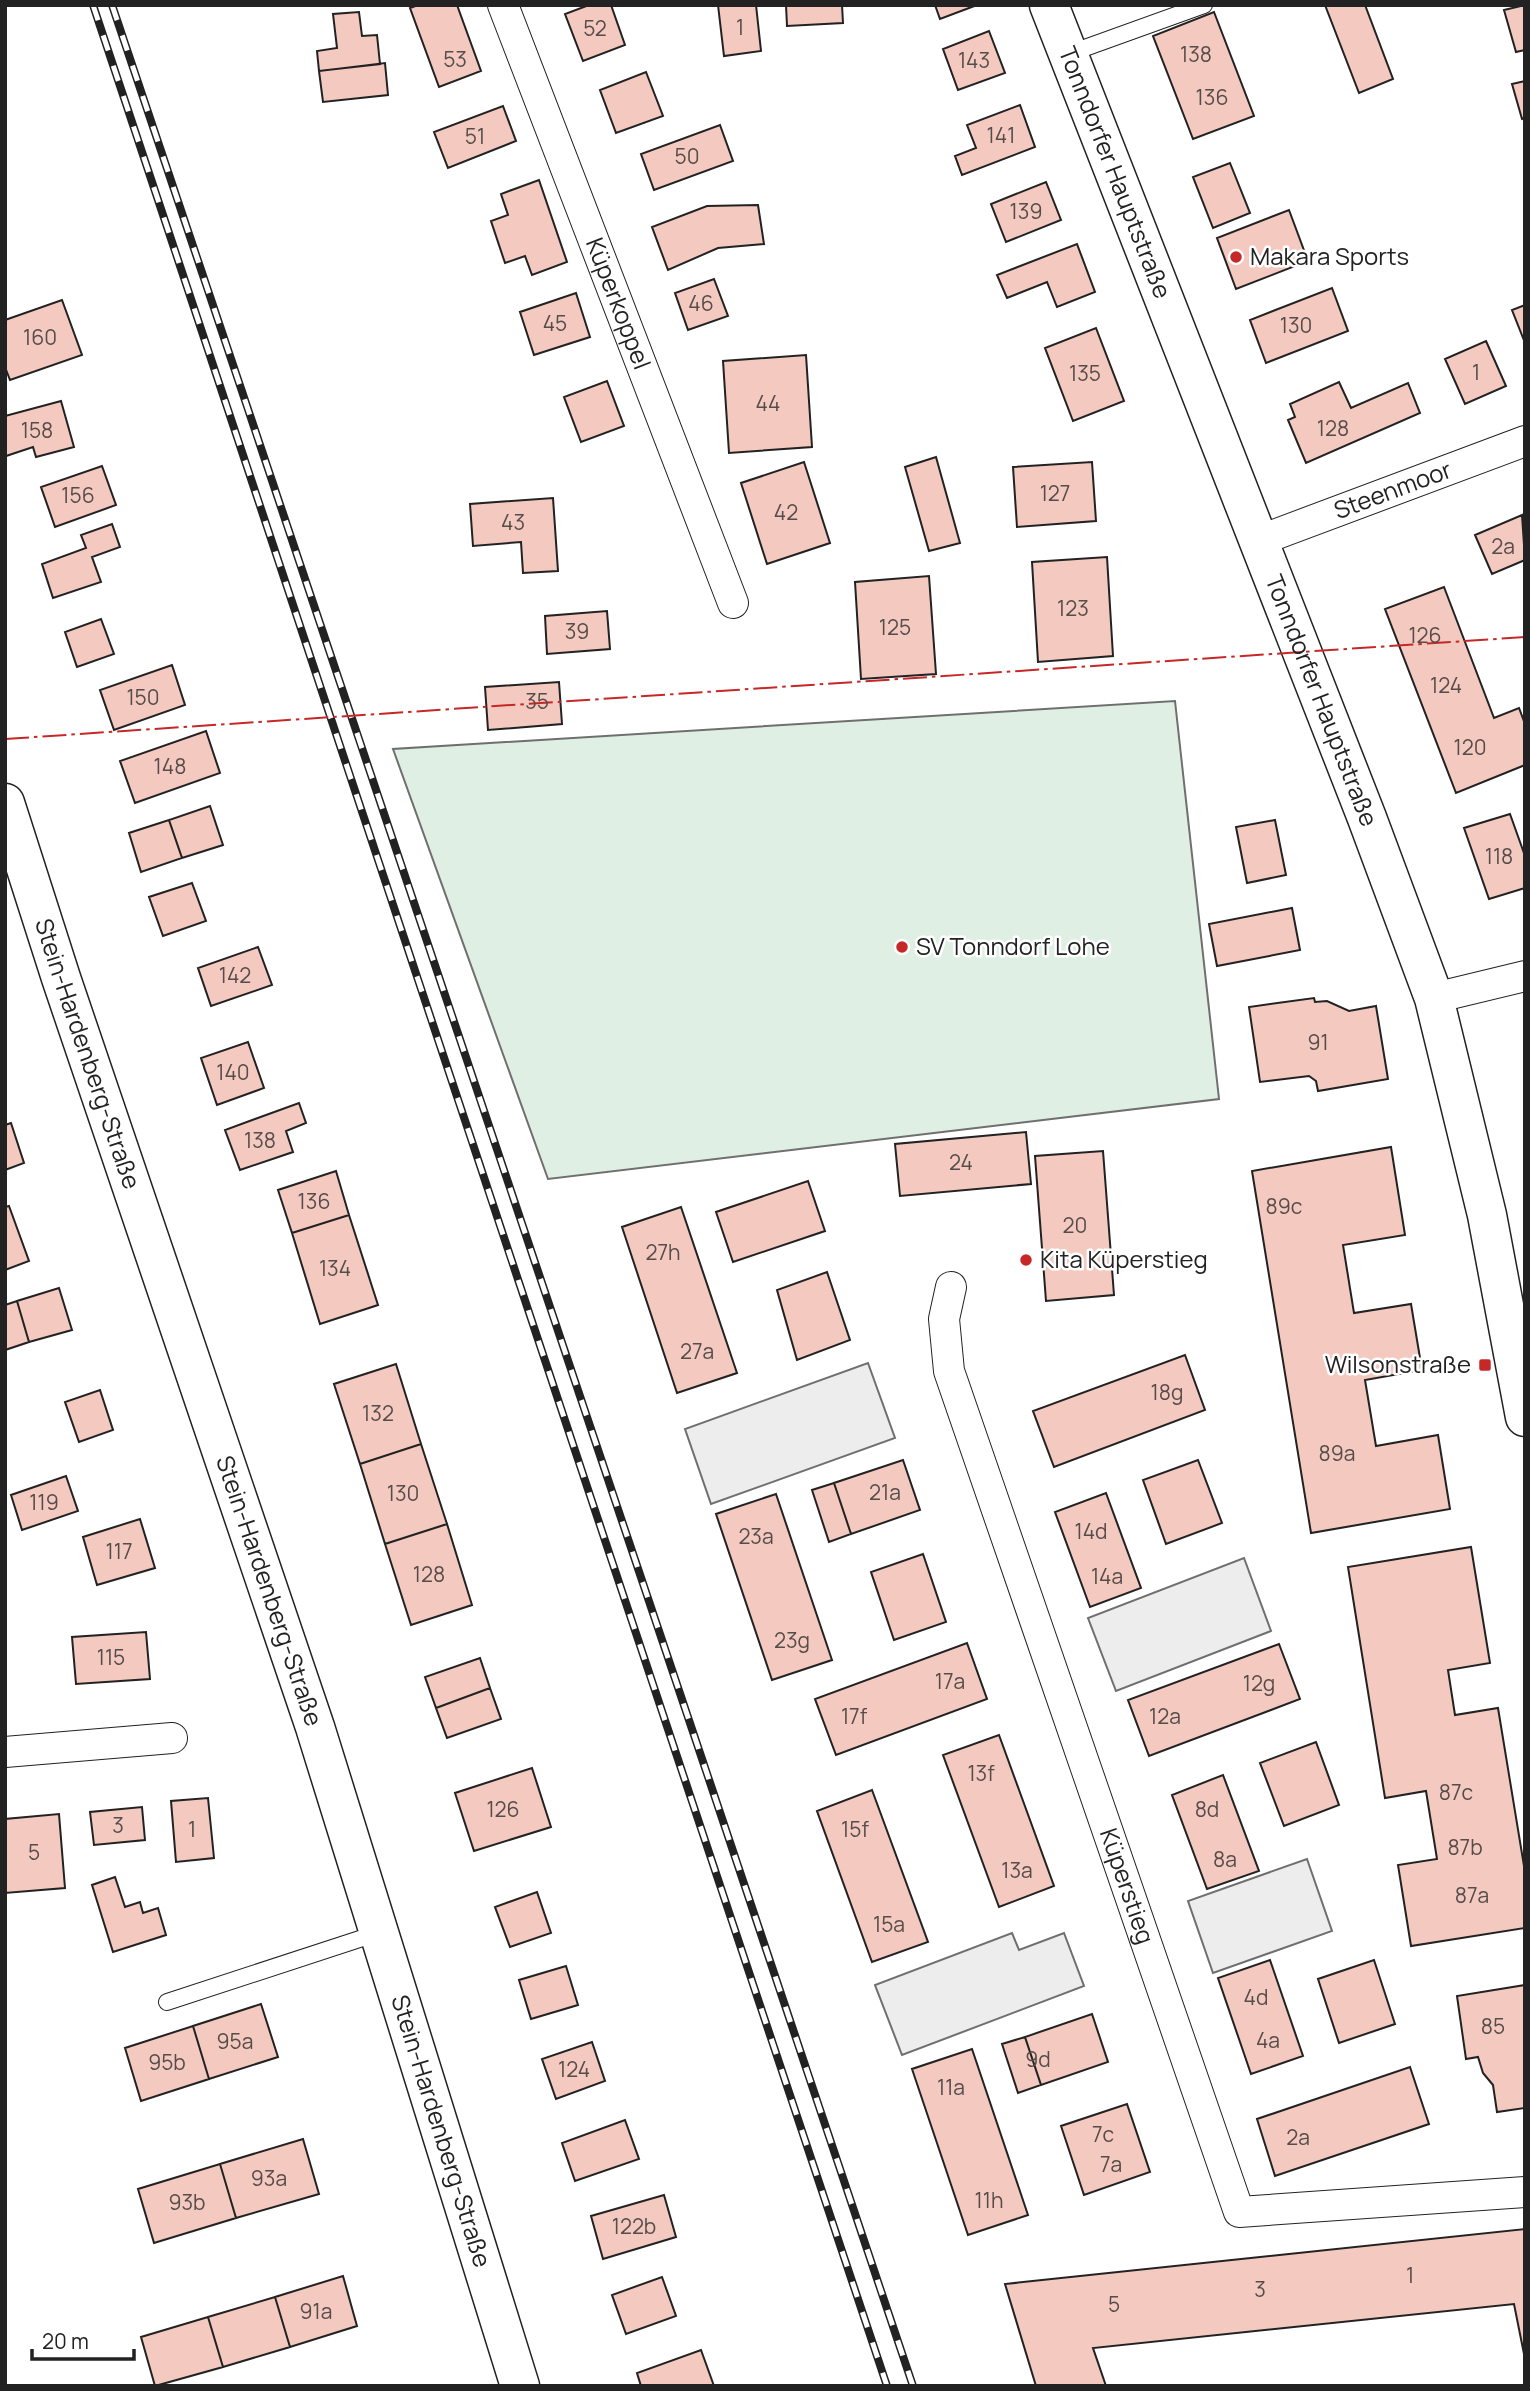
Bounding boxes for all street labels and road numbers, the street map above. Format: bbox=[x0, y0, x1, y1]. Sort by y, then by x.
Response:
street label: Tonndorfer Hauptstraße bbox=[1052, 41, 1180, 303]
street label: Küperkoppel bbox=[579, 233, 660, 374]
street label: Steenmoor bbox=[1329, 452, 1456, 526]
street label: Tonndorfer Hauptstraße bbox=[1258, 569, 1387, 831]
street label: Stein-Hardenberg-Straße bbox=[28, 914, 149, 1193]
street label: Stein-Hardenberg-Straße bbox=[209, 1451, 331, 1730]
street label: Küperstieg bbox=[1093, 1824, 1163, 1948]
street label: Stein-Hardenberg-Straße bbox=[384, 1991, 500, 2271]

